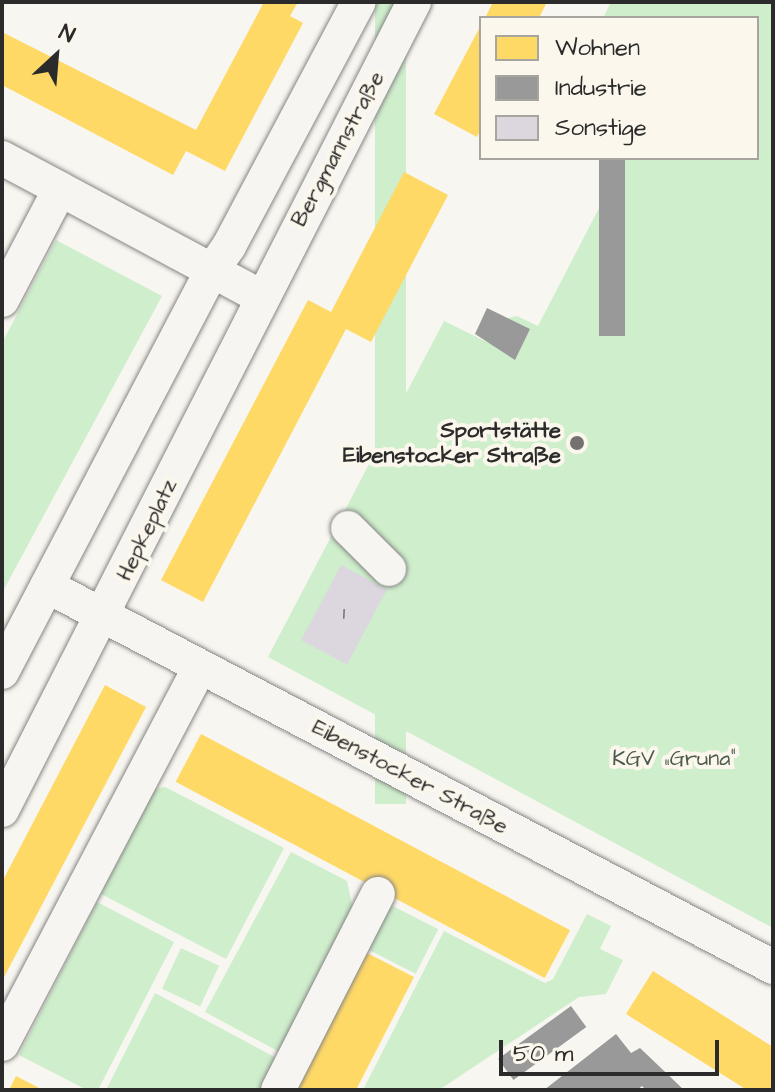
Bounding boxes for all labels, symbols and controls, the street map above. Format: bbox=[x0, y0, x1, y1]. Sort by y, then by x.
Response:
north arrow bbox=[16, 16, 96, 96]
legend bbox=[479, 16, 759, 160]
text: N bbox=[54, 17, 80, 51]
text: Wohnen bbox=[555, 31, 640, 65]
street label: Bergmannstraße bbox=[286, 67, 390, 231]
text: Industrie bbox=[555, 71, 647, 105]
text: Sonstige bbox=[555, 111, 647, 145]
place label: Sportstätte Eibenstocker Straße bbox=[343, 417, 561, 468]
marker: Sportstätte Eibenstocker Straße bbox=[568, 434, 586, 452]
street label: Hepkeplatz bbox=[111, 475, 183, 585]
house number: 1 bbox=[343, 603, 345, 625]
street label: Eibenstocker Straße bbox=[308, 714, 512, 840]
park label: KGV „Gruna“ bbox=[612, 746, 736, 772]
scale bar bbox=[503, 1024, 723, 1074]
text: 50 m bbox=[513, 1037, 573, 1071]

